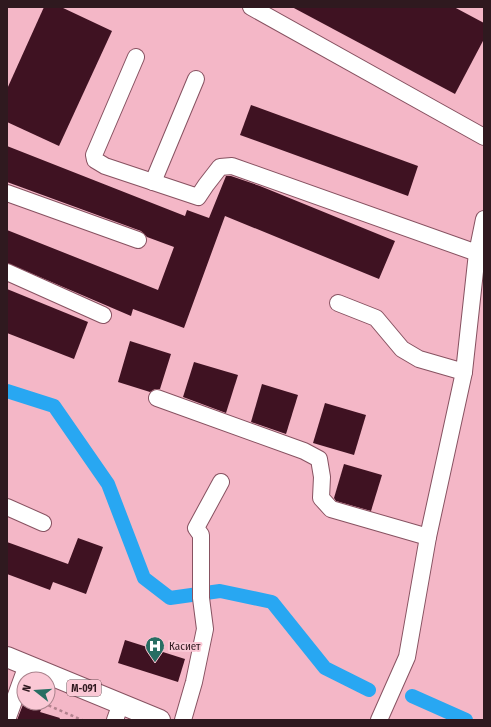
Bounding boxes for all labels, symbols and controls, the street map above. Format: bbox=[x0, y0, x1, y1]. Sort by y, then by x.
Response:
hospital icon: Касиет bbox=[144, 635, 166, 663]
place label: Касиет bbox=[169, 640, 201, 653]
north arrow bbox=[16, 671, 56, 711]
road number: М-091 bbox=[67, 680, 101, 696]
text: N bbox=[20, 683, 34, 693]

